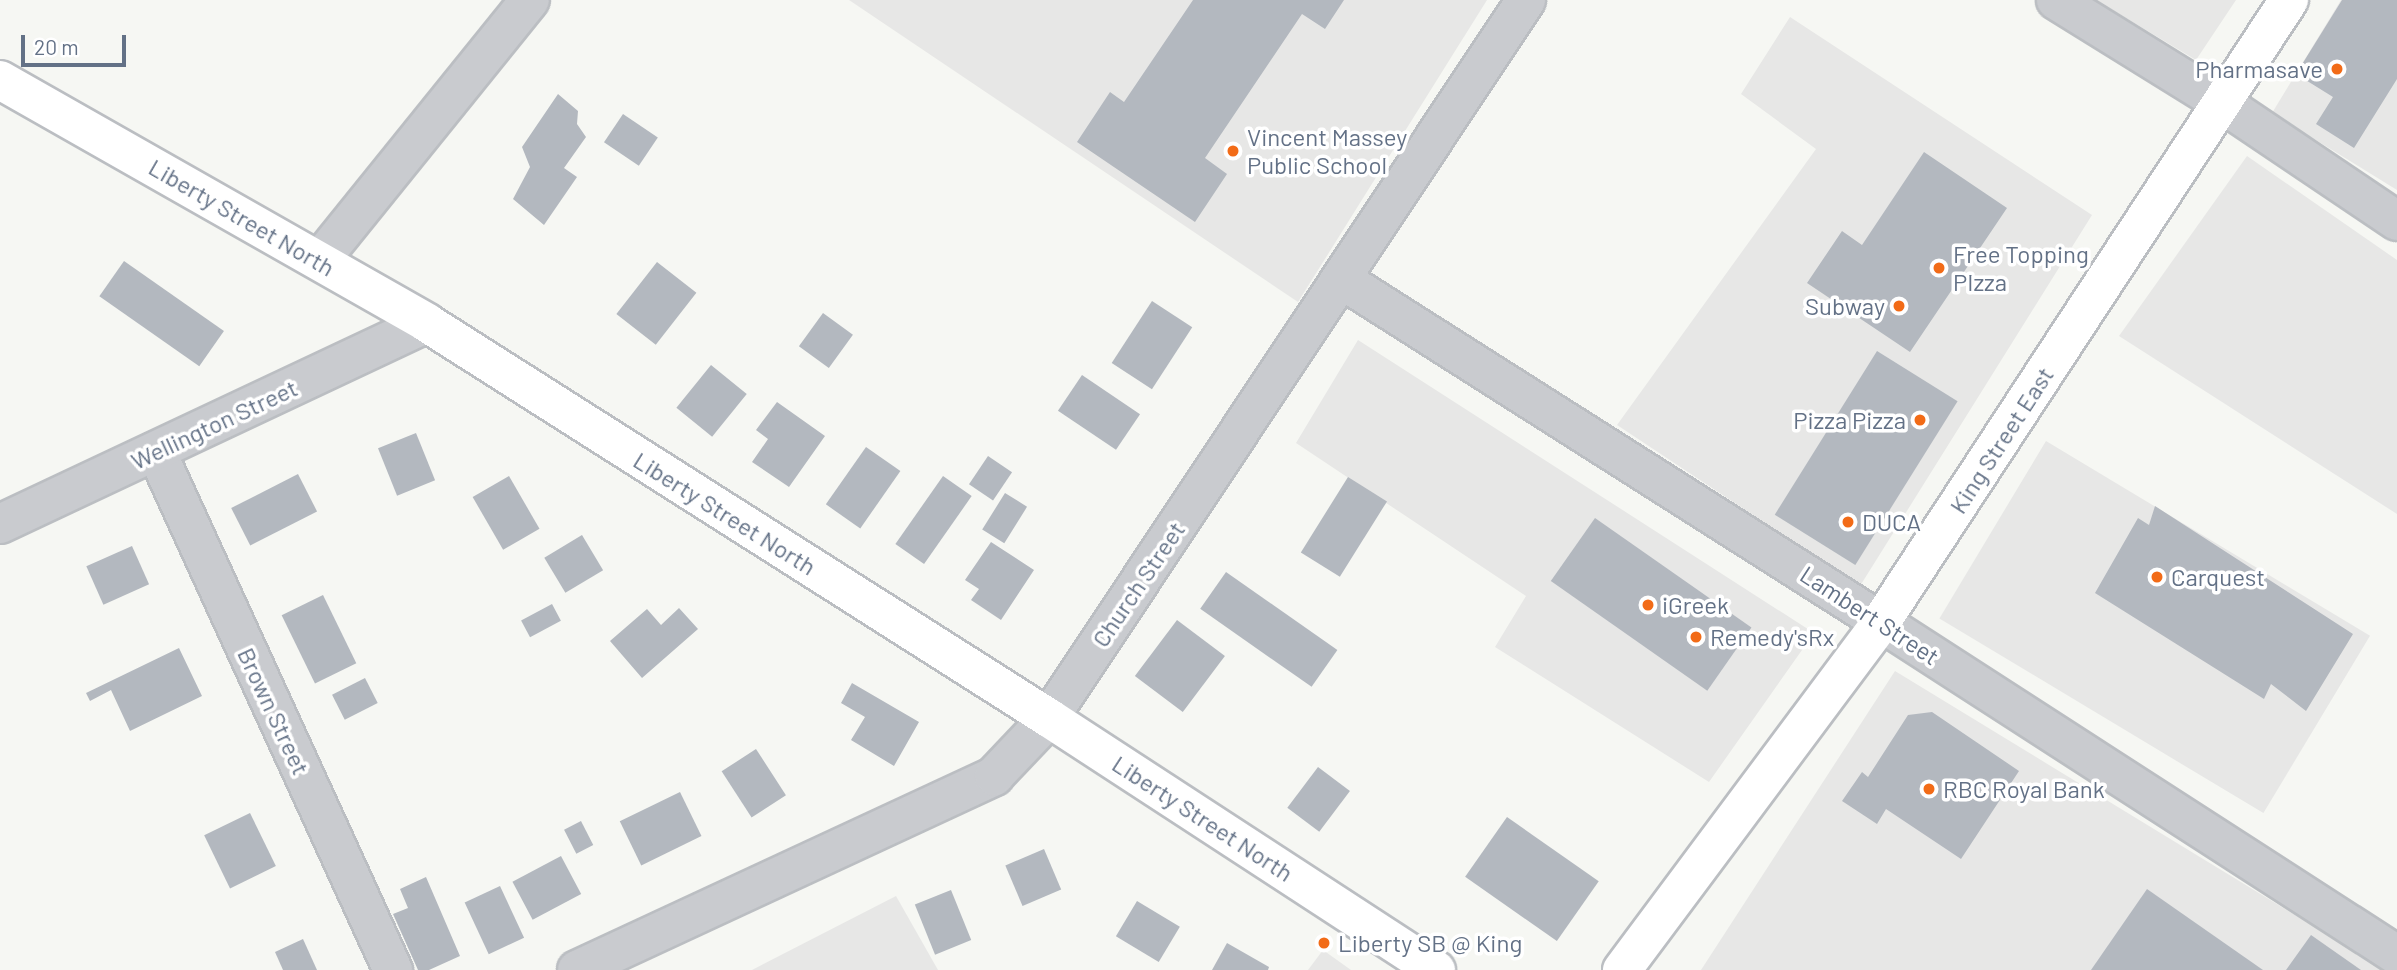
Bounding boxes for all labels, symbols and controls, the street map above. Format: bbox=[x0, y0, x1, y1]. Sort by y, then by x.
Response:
scale bar bbox=[24, 21, 130, 65]
text: 20 m bbox=[34, 34, 79, 59]
place label: Pharmasave bbox=[2195, 55, 2323, 83]
marker: Pharmasave bbox=[2329, 61, 2345, 77]
place label: Vincent Massey Public School bbox=[1247, 123, 1407, 179]
marker: Vincent Massey Public School bbox=[1225, 143, 1241, 159]
street label: Liberty Street North bbox=[144, 152, 340, 282]
place label: Free Topping PIzza bbox=[1953, 240, 2089, 296]
marker: Free Topping PIzza bbox=[1931, 260, 1947, 276]
place label: Subway bbox=[1805, 292, 1885, 320]
marker: Subway bbox=[1891, 298, 1907, 314]
street label: King Street East bbox=[1943, 361, 2059, 519]
street label: Wellington Street bbox=[126, 373, 302, 475]
place label: Pizza Pizza bbox=[1793, 406, 1906, 434]
marker: Pizza Pizza bbox=[1912, 412, 1928, 428]
street label: Liberty Street North bbox=[629, 445, 821, 581]
place label: DUCA bbox=[1862, 508, 1921, 536]
marker: DUCA bbox=[1840, 514, 1856, 530]
street label: Church Street bbox=[1086, 516, 1190, 652]
street label: Lambert Street bbox=[1795, 559, 1945, 671]
place label: Carquest bbox=[2171, 563, 2265, 591]
marker: Carquest bbox=[2149, 569, 2165, 585]
place label: iGreek bbox=[1662, 591, 1729, 619]
marker: iGreek bbox=[1640, 597, 1656, 613]
place label: Remedy'sRx bbox=[1710, 623, 1834, 651]
marker: Remedy'sRx bbox=[1688, 629, 1704, 645]
street label: Brown Street bbox=[232, 643, 316, 779]
street label: Liberty Street North bbox=[1107, 749, 1299, 887]
place label: RBC Royal Bank bbox=[1943, 775, 2105, 803]
marker: RBC Royal Bank bbox=[1921, 781, 1937, 797]
place label: Liberty SB @ King bbox=[1338, 929, 1522, 957]
marker: Liberty SB @ King bbox=[1316, 935, 1332, 951]

